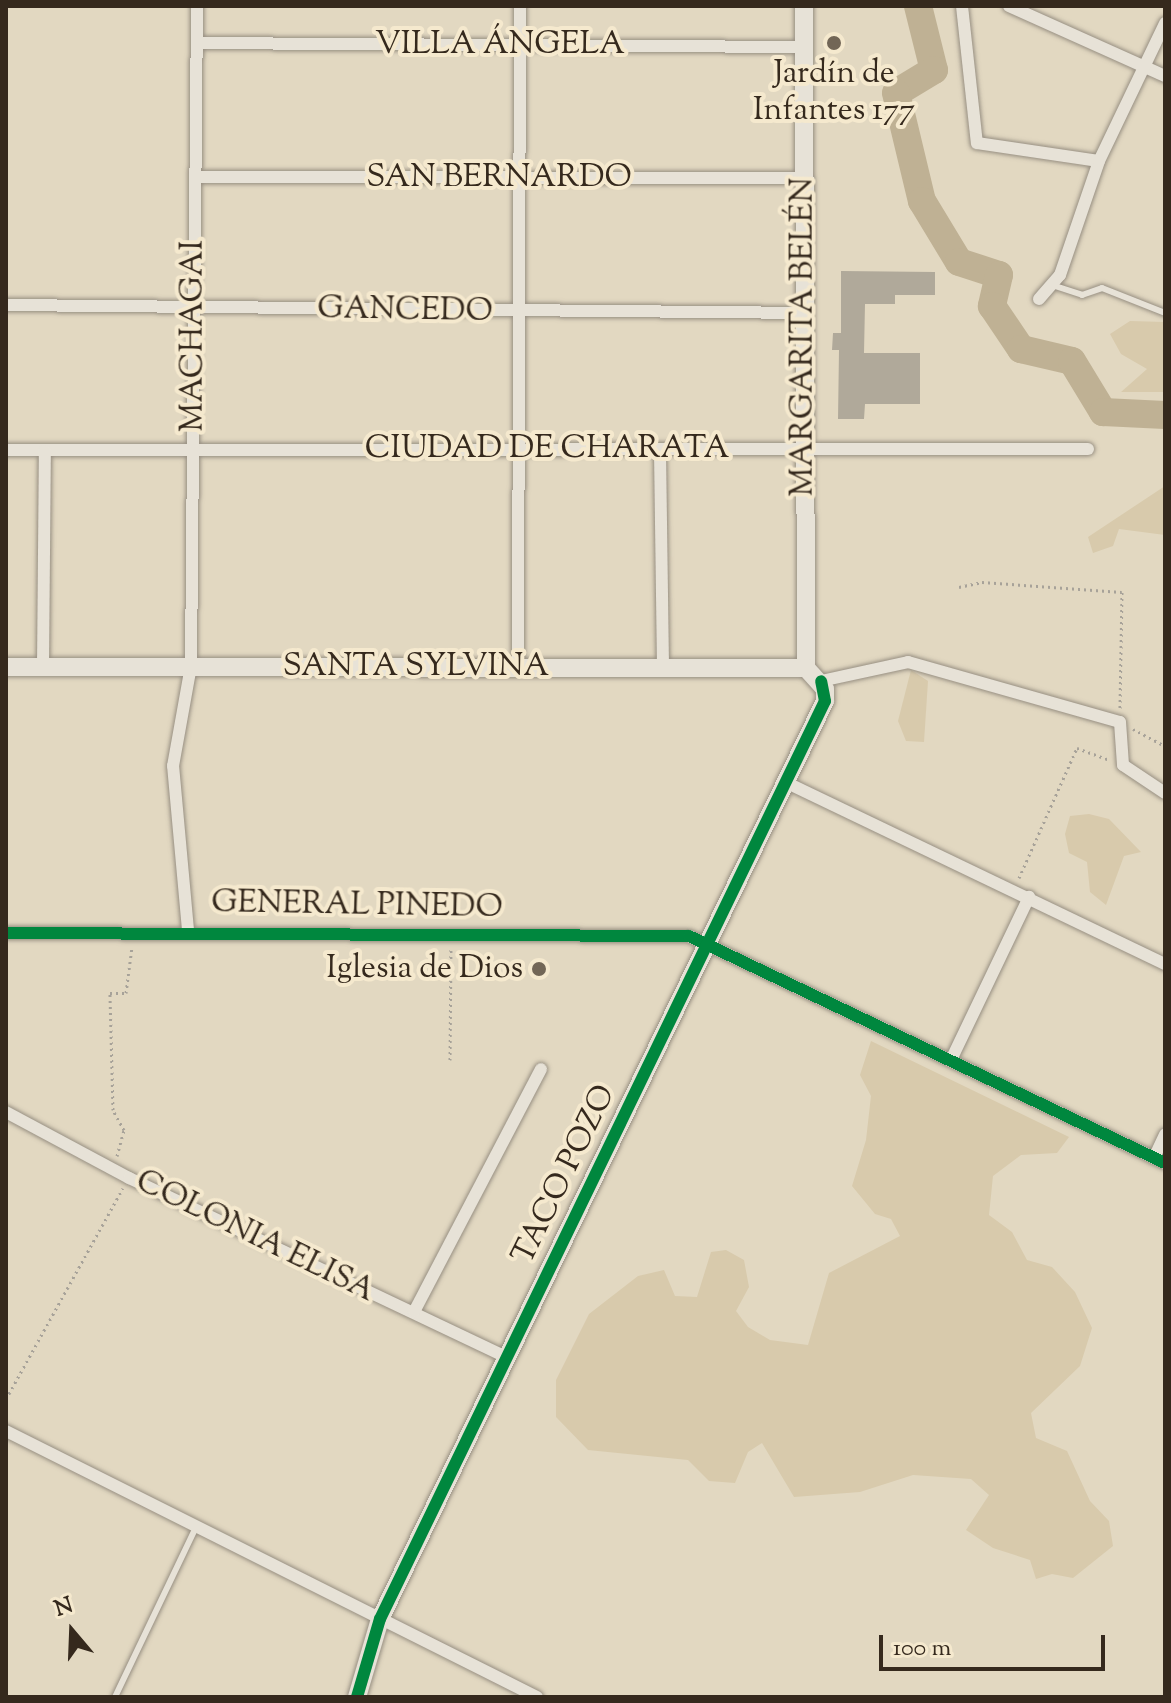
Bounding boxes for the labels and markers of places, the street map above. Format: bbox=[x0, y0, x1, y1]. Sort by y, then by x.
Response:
marker: Jardín de Infantes 177 bbox=[825, 34, 843, 52]
place label: Jardín de Infantes 177 bbox=[753, 56, 915, 131]
place label: Iglesia de Dios bbox=[326, 950, 523, 988]
marker: Iglesia de Dios bbox=[530, 960, 548, 978]

